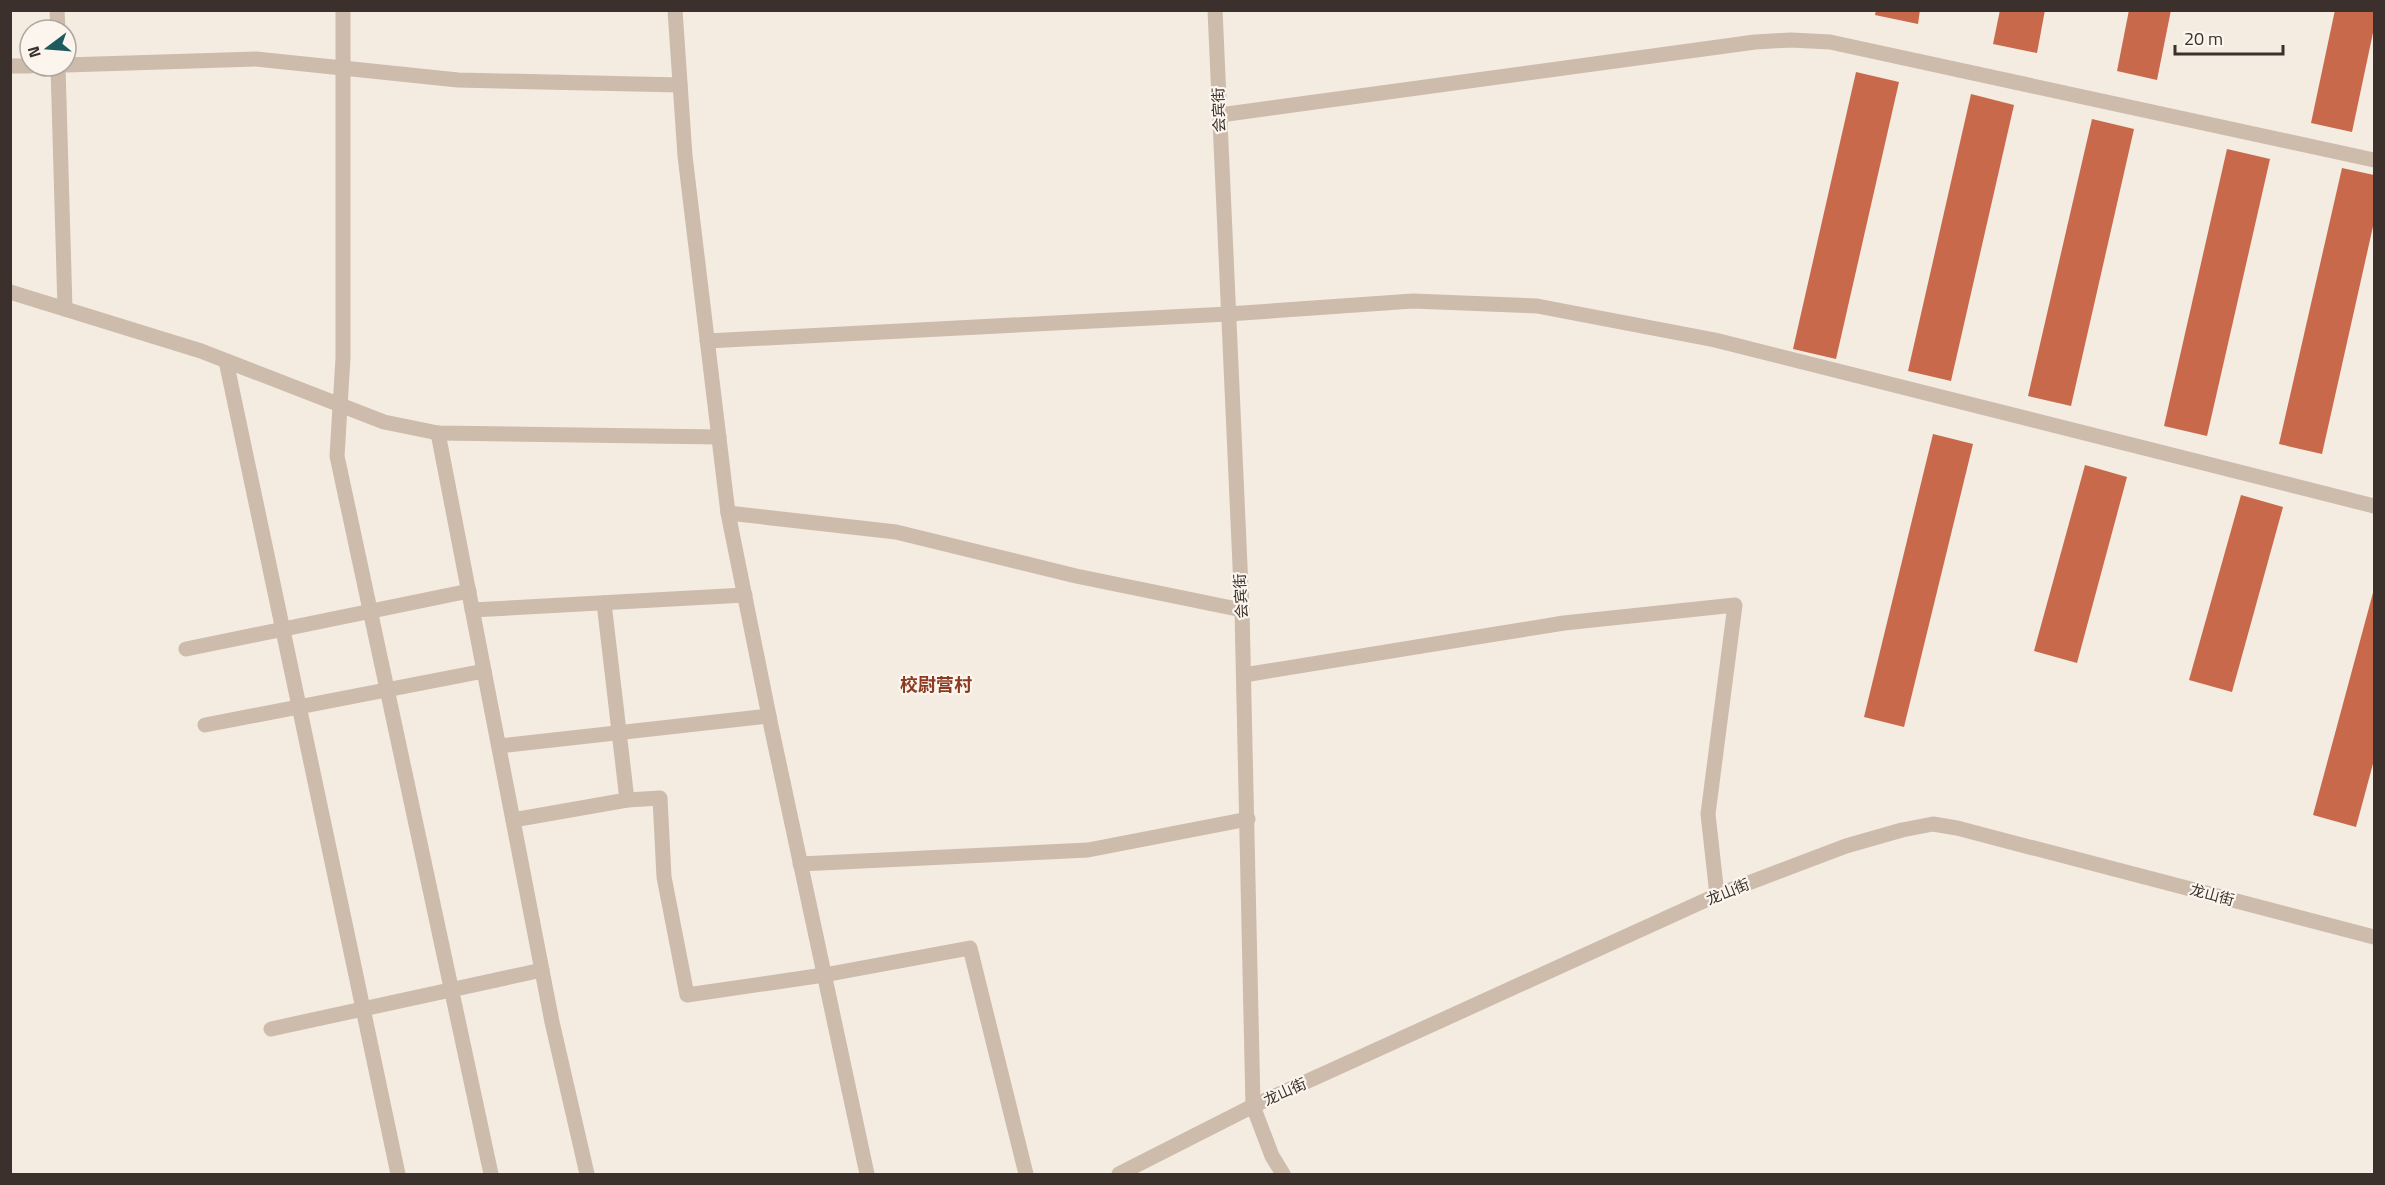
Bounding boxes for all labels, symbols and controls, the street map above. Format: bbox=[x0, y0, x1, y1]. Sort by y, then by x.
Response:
north arrow bbox=[18, 18, 78, 78]
scale bar bbox=[2175, 18, 2283, 56]
text: 20 m bbox=[2184, 25, 2223, 52]
text: N bbox=[21, 43, 47, 61]
street label: 会宾街 bbox=[1206, 87, 1231, 133]
street label: 会宾街 bbox=[1228, 573, 1253, 619]
district label: 校尉营村 bbox=[900, 671, 972, 698]
street label: 龙山街 bbox=[1703, 872, 1753, 911]
street label: 龙山街 bbox=[2187, 878, 2237, 911]
street label: 龙山街 bbox=[1260, 1072, 1310, 1111]

